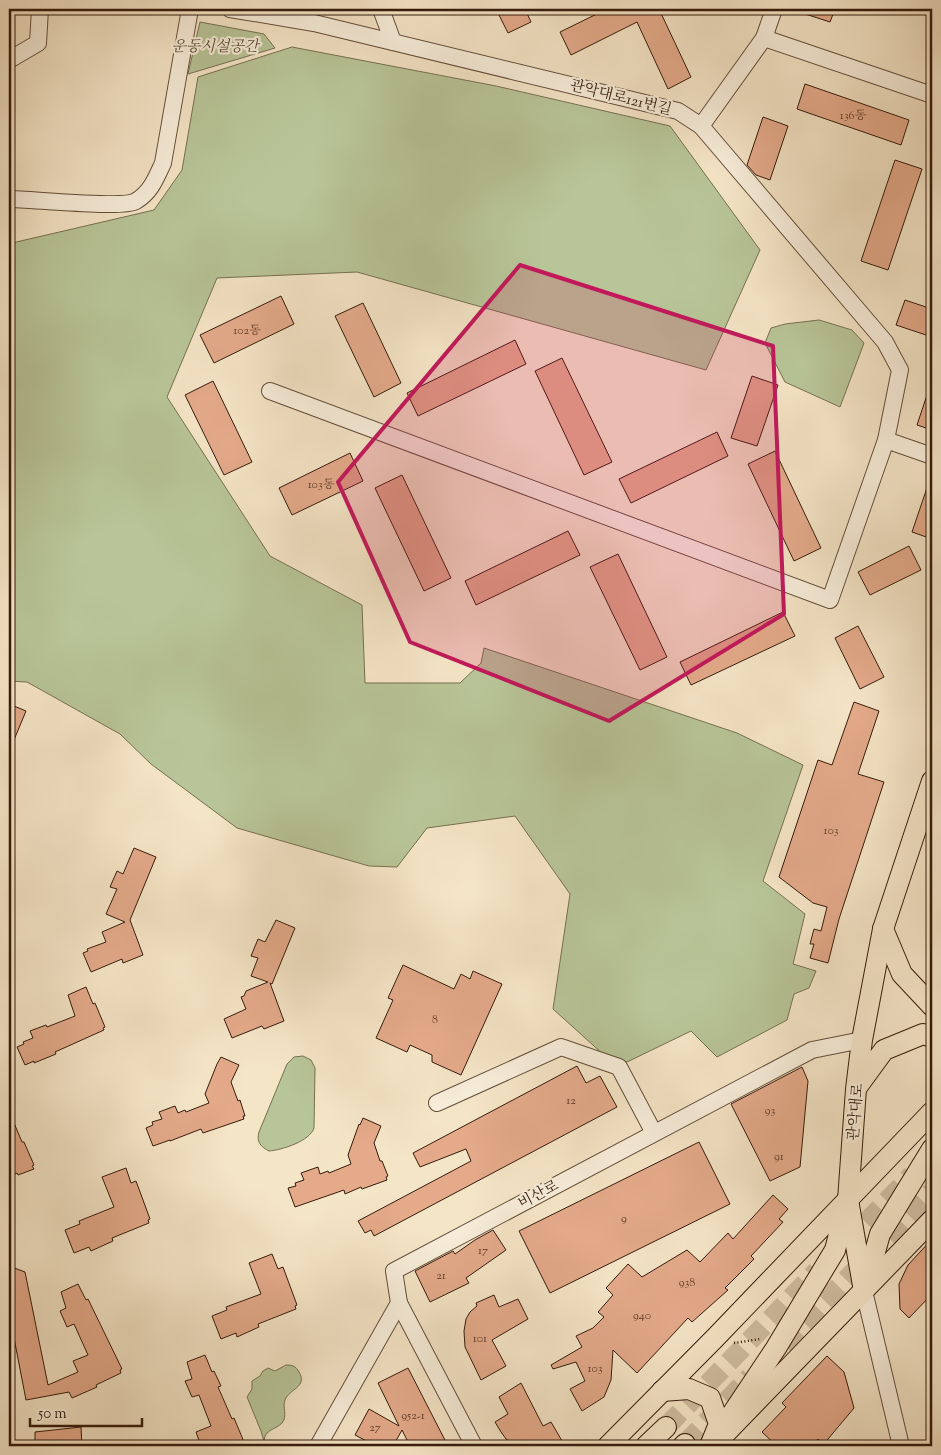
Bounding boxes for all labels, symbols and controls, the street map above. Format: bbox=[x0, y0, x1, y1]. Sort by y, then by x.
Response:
park label: 운동시설공간 bbox=[172, 37, 261, 58]
street label: 관악대로121번길 bbox=[568, 76, 674, 121]
house number: 136동 bbox=[840, 107, 867, 125]
house number: 102동 bbox=[233, 322, 261, 340]
house number: 103동 bbox=[308, 476, 335, 494]
house number: 103 bbox=[823, 822, 839, 840]
house number: 8 bbox=[432, 1011, 438, 1029]
street label: 관악대로 bbox=[844, 1082, 870, 1142]
house number: 12 bbox=[566, 1092, 576, 1110]
house number: 93 bbox=[765, 1102, 775, 1120]
house number: 91 bbox=[774, 1148, 784, 1166]
street label: 비산로 bbox=[515, 1176, 563, 1215]
house number: 9 bbox=[621, 1210, 627, 1228]
house number: 17 bbox=[478, 1242, 488, 1260]
house number: 21 bbox=[436, 1267, 446, 1285]
house number: 938 bbox=[679, 1274, 695, 1292]
house number: 940 bbox=[633, 1307, 651, 1325]
house number: 101 bbox=[473, 1330, 487, 1348]
house number: 103 bbox=[587, 1360, 603, 1378]
scale bar bbox=[30, 1395, 142, 1427]
text: 50 m bbox=[37, 1404, 67, 1425]
house number: 952-1 bbox=[401, 1407, 425, 1425]
house number: 27 bbox=[369, 1419, 381, 1437]

